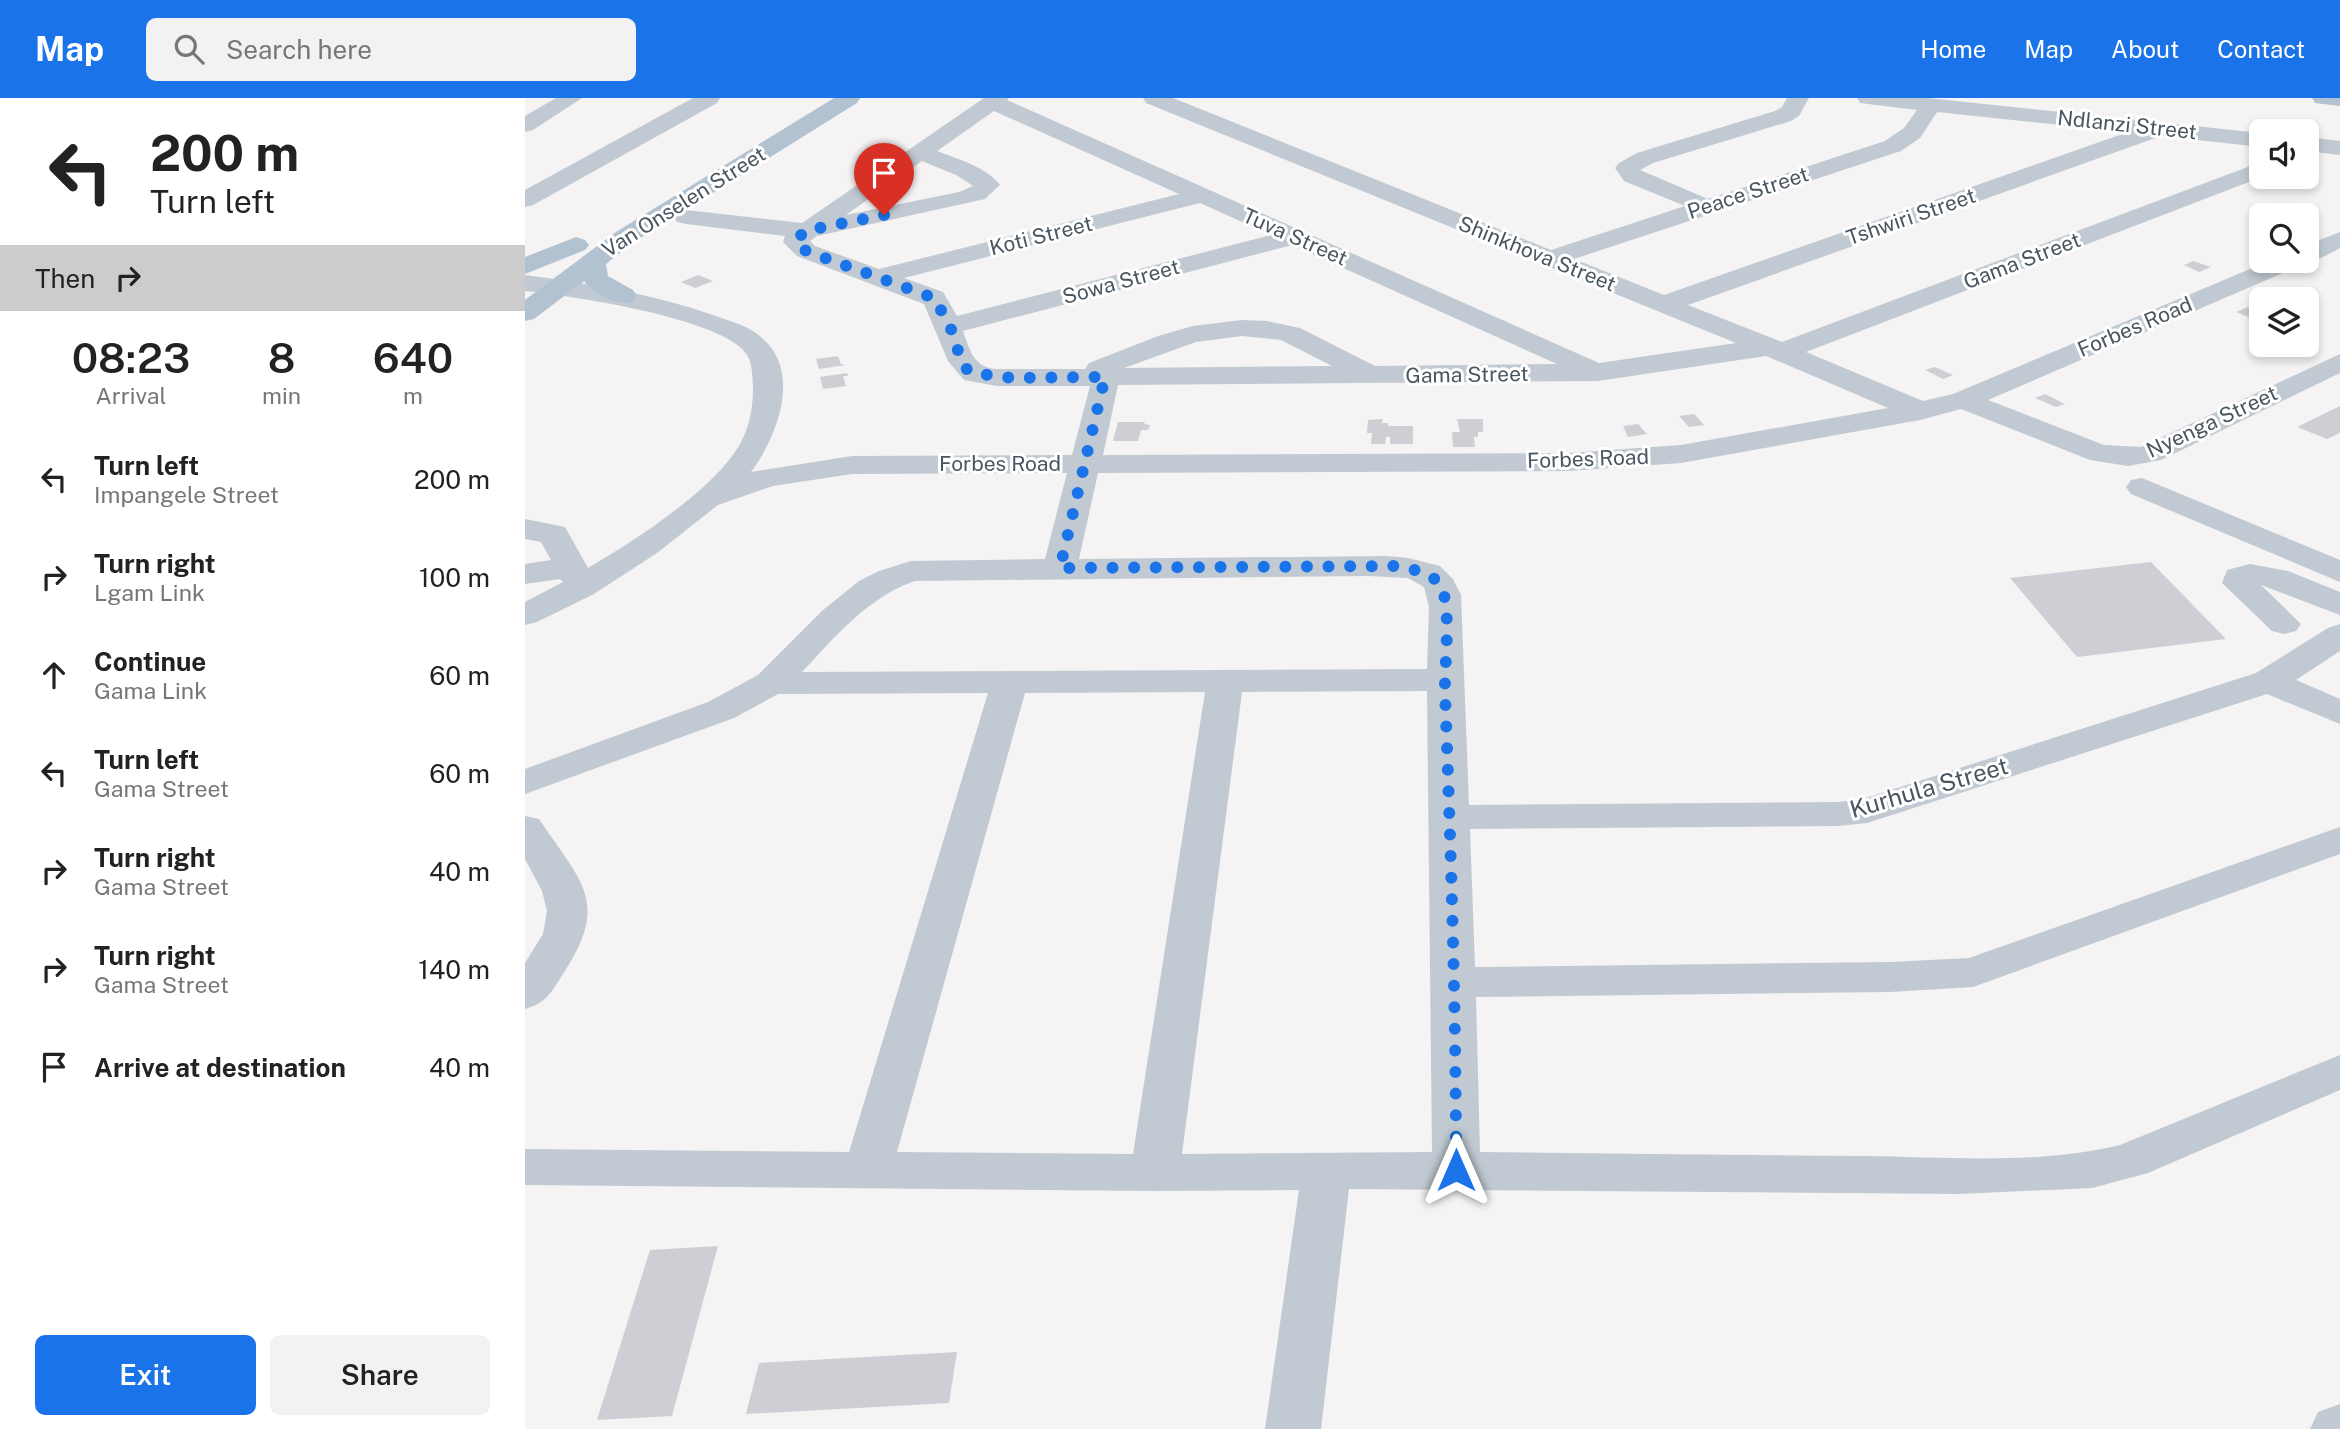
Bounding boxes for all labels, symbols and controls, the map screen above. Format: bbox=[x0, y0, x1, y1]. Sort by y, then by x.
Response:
search box bbox=[146, 18, 636, 81]
text: Map bbox=[35, 30, 104, 68]
icon: search bbox=[170, 30, 208, 68]
text: Search here bbox=[226, 34, 372, 65]
text: Home bbox=[1920, 35, 1986, 63]
text: Map bbox=[2024, 35, 2073, 63]
text: About bbox=[2111, 35, 2179, 63]
text: Contact bbox=[2217, 35, 2305, 63]
street label: Ndlanzi Street bbox=[2056, 105, 2198, 144]
map controls bbox=[2249, 119, 2319, 357]
button: sound bbox=[2249, 119, 2319, 189]
text: 200 m bbox=[150, 124, 299, 182]
icon: left bbox=[35, 126, 126, 217]
street label: Van Onselen Street bbox=[597, 141, 770, 262]
pin bbox=[854, 143, 914, 215]
icon: arrive bbox=[865, 154, 903, 192]
street label: Peace Street bbox=[1684, 161, 1812, 224]
text: Turn left bbox=[150, 183, 275, 220]
street label: Tshwiri Street bbox=[1843, 183, 1979, 250]
street label: Tuva Street bbox=[1239, 202, 1351, 271]
button: search bbox=[2249, 203, 2319, 273]
street label: Koti Street bbox=[987, 211, 1095, 260]
street label: Shinkhova Street bbox=[1455, 211, 1620, 297]
street label: Gama Street bbox=[1960, 227, 2084, 294]
street label: Sowa Street bbox=[1060, 254, 1182, 309]
icon: right bbox=[109, 259, 147, 297]
text: Then bbox=[35, 263, 95, 294]
button: layers bbox=[2249, 287, 2319, 357]
street label: Forbes Road bbox=[2074, 291, 2196, 362]
text: 08:23 bbox=[72, 333, 190, 382]
text: 8 bbox=[268, 333, 295, 382]
text: 640 bbox=[373, 333, 453, 382]
street label: Gama Street bbox=[1405, 361, 1529, 388]
street label: Nyenga Street bbox=[2142, 380, 2281, 463]
text: Arrival bbox=[96, 382, 167, 409]
text: min bbox=[262, 382, 301, 409]
text: m bbox=[403, 382, 423, 409]
street label: Forbes Road bbox=[1527, 444, 1649, 473]
text: Turn left bbox=[94, 450, 199, 481]
street label: Forbes Road bbox=[939, 451, 1061, 476]
icon: left bbox=[35, 460, 73, 498]
text: 200 m bbox=[414, 464, 490, 495]
text: Impangele Street bbox=[94, 481, 279, 508]
text: Turn right bbox=[94, 548, 216, 579]
icon: right bbox=[35, 558, 73, 596]
text: 100 m bbox=[419, 562, 490, 593]
text: Lgam Link bbox=[94, 579, 205, 606]
text: Continue bbox=[94, 646, 206, 677]
icon: ahead bbox=[35, 656, 73, 694]
text: 60 m bbox=[429, 660, 490, 691]
text: Gama Link bbox=[94, 677, 207, 704]
text: Turn left bbox=[94, 744, 199, 775]
street label: Kurhula Street bbox=[1846, 751, 2011, 823]
icon: left bbox=[35, 754, 73, 792]
text: 60 m bbox=[429, 758, 490, 789]
text: Gama Street bbox=[94, 775, 229, 802]
text: Turn right bbox=[94, 842, 216, 873]
icon: right bbox=[35, 852, 73, 890]
text: 40 m bbox=[429, 856, 490, 887]
text: Gama Street bbox=[94, 873, 229, 900]
text: Turn right bbox=[94, 940, 216, 971]
icon: right bbox=[35, 950, 73, 988]
text: 140 m bbox=[418, 954, 490, 985]
text: Gama Street bbox=[94, 971, 229, 998]
icon: arrive bbox=[35, 1048, 73, 1086]
text: Arrive at destination bbox=[94, 1052, 346, 1083]
text: 40 m bbox=[429, 1052, 490, 1083]
position arrow bbox=[1419, 1133, 1493, 1207]
button: Exit bbox=[35, 1335, 256, 1415]
button: Share bbox=[270, 1335, 490, 1415]

